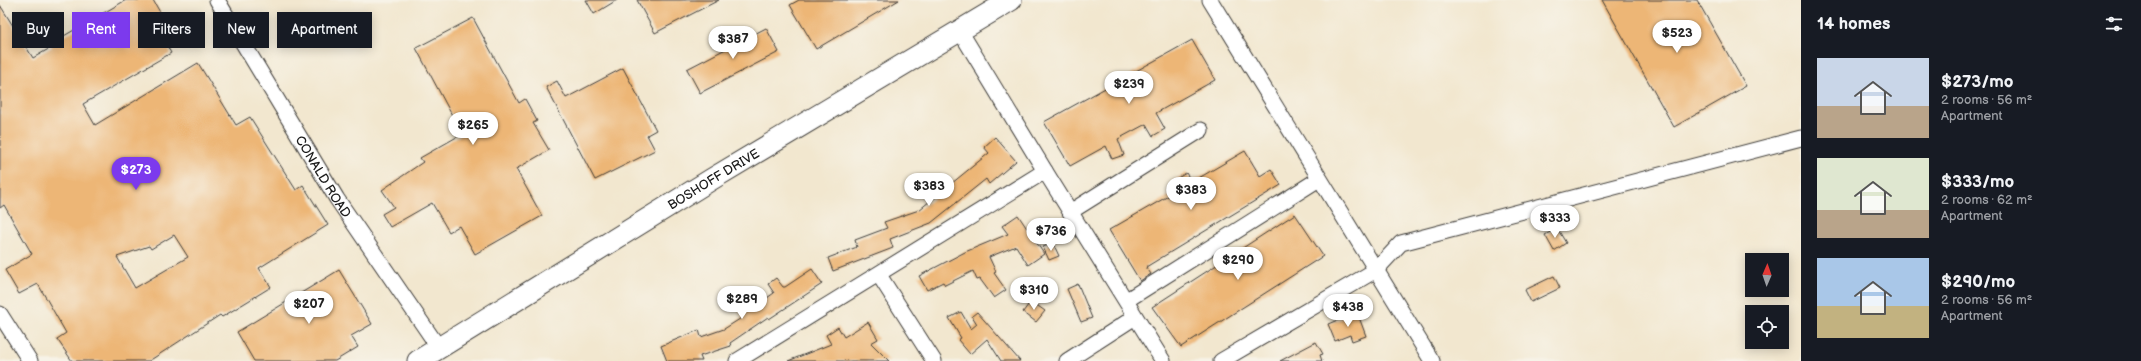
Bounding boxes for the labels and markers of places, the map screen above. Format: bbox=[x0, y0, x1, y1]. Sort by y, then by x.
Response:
pin: $523 bbox=[1653, 20, 1701, 54]
pin: $387 bbox=[709, 26, 757, 60]
pin: $239 bbox=[1105, 71, 1153, 105]
pin: $265 bbox=[449, 112, 497, 146]
pin: $273 bbox=[112, 157, 160, 191]
pin: $383 bbox=[905, 173, 953, 207]
pin: $383 bbox=[1167, 177, 1215, 211]
pin: $333 bbox=[1531, 205, 1579, 239]
pin: $736 bbox=[1027, 218, 1075, 252]
pin: $290 bbox=[1214, 247, 1262, 281]
pin: $310 bbox=[1010, 277, 1058, 311]
pin: $289 bbox=[718, 286, 766, 320]
pin: $207 bbox=[285, 291, 333, 325]
pin: $438 bbox=[1324, 294, 1372, 328]

